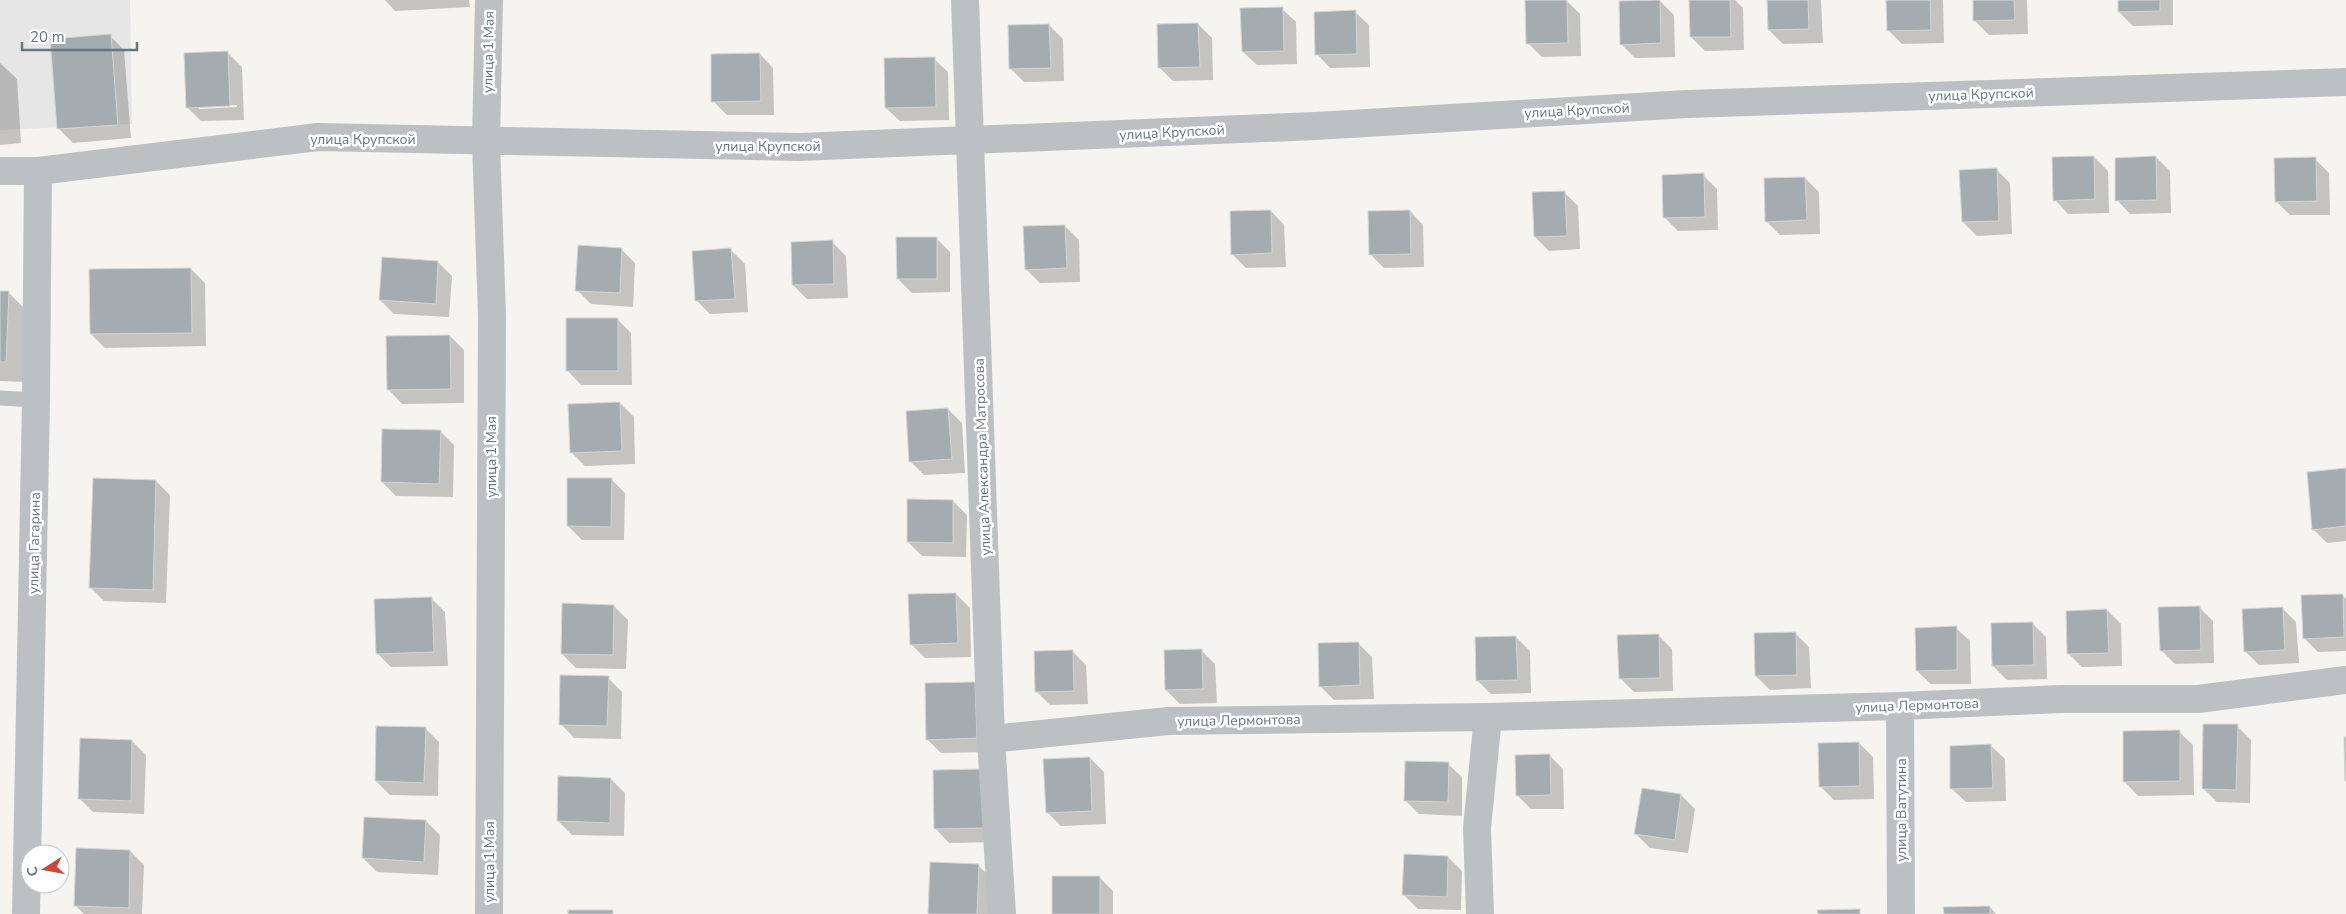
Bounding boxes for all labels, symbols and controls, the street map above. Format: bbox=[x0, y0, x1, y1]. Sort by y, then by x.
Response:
street label: улица 1 Мая bbox=[478, 11, 499, 93]
scale bar bbox=[22, 20, 138, 52]
text: 20 m bbox=[30, 27, 65, 47]
street label: улица Крупской bbox=[1928, 83, 2034, 106]
street label: улица Крупской bbox=[1524, 98, 1630, 123]
street label: улица Крупской bbox=[1119, 120, 1225, 145]
street label: улица Крупской bbox=[310, 130, 416, 149]
street label: улица Крупской bbox=[715, 137, 821, 156]
street label: улица Александра Матросова bbox=[970, 358, 995, 556]
street label: улица 1 Мая bbox=[482, 416, 501, 498]
street label: улица Гагарина bbox=[24, 492, 45, 594]
street label: улица Лермонтова bbox=[1855, 694, 1979, 717]
street label: улица Лермонтова bbox=[1177, 710, 1301, 731]
street label: улица Ватутина bbox=[1892, 758, 1911, 862]
street label: улица 1 Мая bbox=[480, 821, 499, 903]
north arrow bbox=[20, 844, 70, 894]
text: С bbox=[22, 864, 43, 878]

